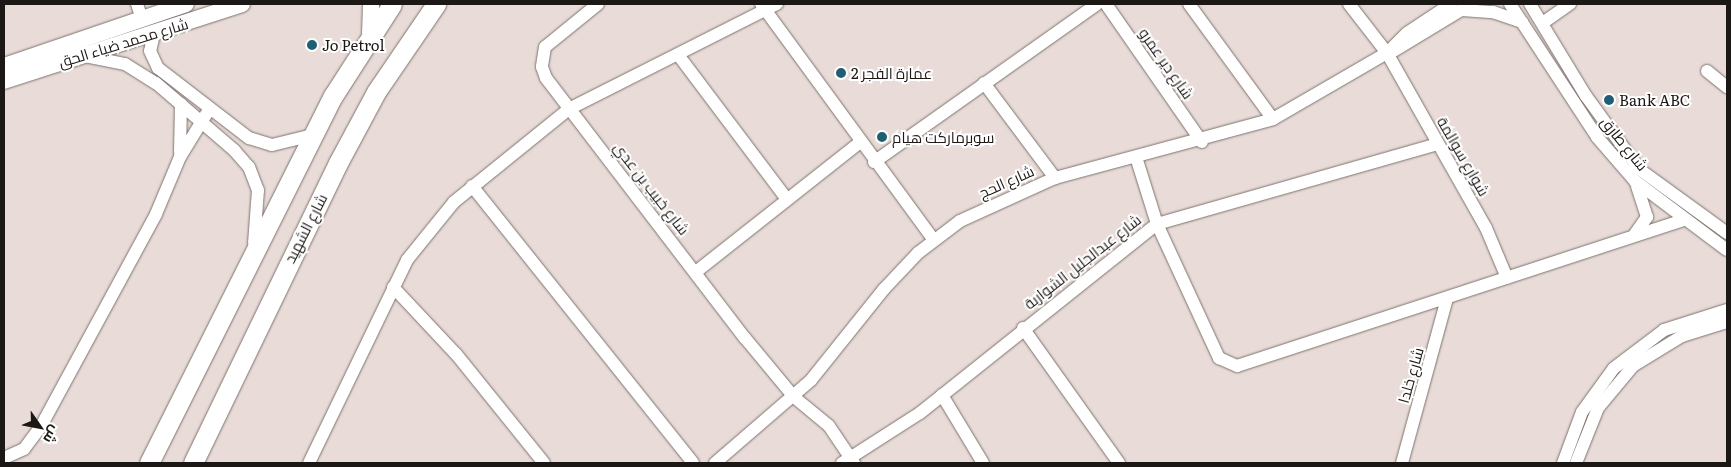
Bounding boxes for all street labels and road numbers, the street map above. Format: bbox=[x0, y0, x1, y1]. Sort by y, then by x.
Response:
street label: شارع محمد ضياء الحق bbox=[56, 14, 190, 70]
street label: شارع دير عمرو bbox=[1136, 24, 1198, 102]
street label: شارع طارق bbox=[1598, 112, 1652, 174]
street label: شوارع سوالمة bbox=[1434, 113, 1494, 199]
street label: شارع خبيب بن عدي bbox=[610, 138, 694, 238]
street label: شارع الحج bbox=[976, 161, 1036, 201]
street label: شارع الشهيد bbox=[280, 190, 330, 266]
street label: شارع عبدالجليل الشواربة bbox=[1020, 210, 1144, 312]
street label: شارع خلدا bbox=[1393, 345, 1427, 405]

